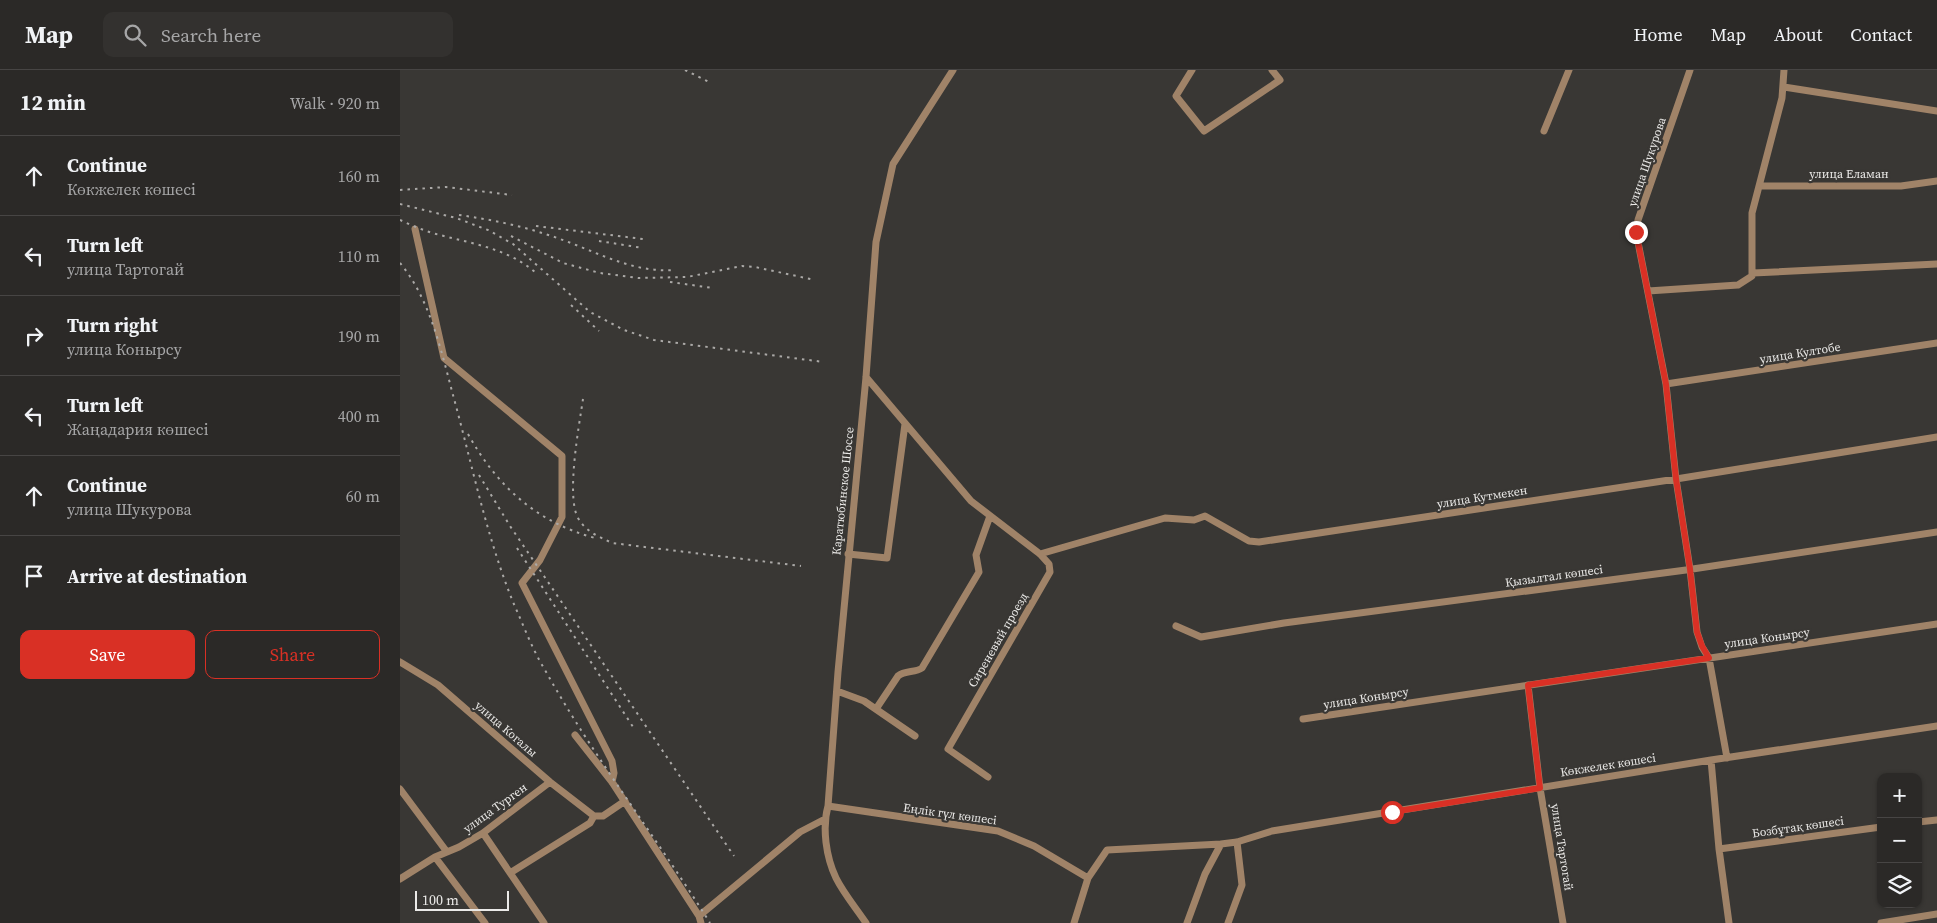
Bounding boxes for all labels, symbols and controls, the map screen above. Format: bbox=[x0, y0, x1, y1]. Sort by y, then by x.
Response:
search box bbox=[103, 12, 453, 57]
text: Map bbox=[25, 18, 73, 51]
icon: search bbox=[121, 21, 149, 49]
text: Search here bbox=[161, 22, 261, 48]
text: Home bbox=[1634, 22, 1683, 47]
text: Map bbox=[1711, 22, 1746, 47]
text: About bbox=[1774, 22, 1822, 47]
text: Contact bbox=[1850, 22, 1912, 47]
text: 12 min bbox=[20, 88, 86, 117]
text: Walk · 920 m bbox=[290, 92, 380, 114]
street label: улица Шукурова bbox=[1624, 114, 1670, 209]
text: Continue bbox=[67, 152, 147, 178]
icon: ahead bbox=[20, 162, 48, 190]
text: 160 m bbox=[338, 165, 380, 187]
street label: улица Еламан bbox=[1809, 166, 1889, 182]
text: Көкжелек көшесі bbox=[67, 178, 196, 200]
route end bbox=[1625, 221, 1648, 244]
text: Turn left bbox=[67, 232, 143, 258]
icon: left bbox=[20, 242, 48, 270]
text: 110 m bbox=[338, 245, 380, 267]
text: улица Тартогай bbox=[67, 258, 184, 280]
text: Turn right bbox=[67, 312, 158, 338]
icon: right bbox=[20, 322, 48, 350]
text: 190 m bbox=[338, 325, 380, 347]
text: улица Конырсу bbox=[67, 338, 182, 360]
street label: улица Култобе bbox=[1758, 339, 1842, 367]
text: Turn left bbox=[67, 392, 143, 418]
icon: left bbox=[20, 402, 48, 430]
text: 400 m bbox=[338, 405, 380, 427]
text: Жаңадария көшесі bbox=[67, 418, 208, 440]
street label: Каратюбинское Шоссе bbox=[828, 426, 858, 556]
text: Continue bbox=[67, 472, 147, 498]
icon: ahead bbox=[20, 482, 48, 510]
street label: улица Кутмекен bbox=[1436, 482, 1529, 512]
text: 60 m bbox=[346, 485, 380, 507]
text: улица Шукурова bbox=[67, 498, 192, 520]
street label: Қызылтал көшесі bbox=[1504, 561, 1604, 591]
icon: arrive bbox=[20, 562, 48, 590]
text: Arrive at destination bbox=[67, 563, 247, 589]
street label: Сиреневый проезд bbox=[964, 590, 1032, 690]
street label: улица Конырсу bbox=[1723, 624, 1812, 652]
button: Save bbox=[20, 630, 195, 679]
button: Share bbox=[205, 630, 380, 679]
street label: улица Конырсу bbox=[1322, 683, 1411, 713]
street label: улица Когалы bbox=[471, 697, 541, 761]
street label: Көкжелек көшесі bbox=[1559, 749, 1657, 780]
map controls bbox=[1877, 773, 1922, 908]
button: + bbox=[1877, 773, 1922, 818]
street label: улица Турген bbox=[460, 779, 530, 837]
street label: Еңлік гүл көшесі bbox=[902, 800, 998, 829]
route start bbox=[1381, 801, 1404, 824]
street label: улица Тартогай bbox=[1547, 802, 1577, 892]
street label: Бозбұтақ көшесі bbox=[1751, 813, 1845, 841]
button: − bbox=[1877, 818, 1922, 863]
button: layers bbox=[1877, 863, 1922, 908]
scale bar bbox=[415, 888, 509, 911]
text: 100 m bbox=[422, 890, 459, 910]

